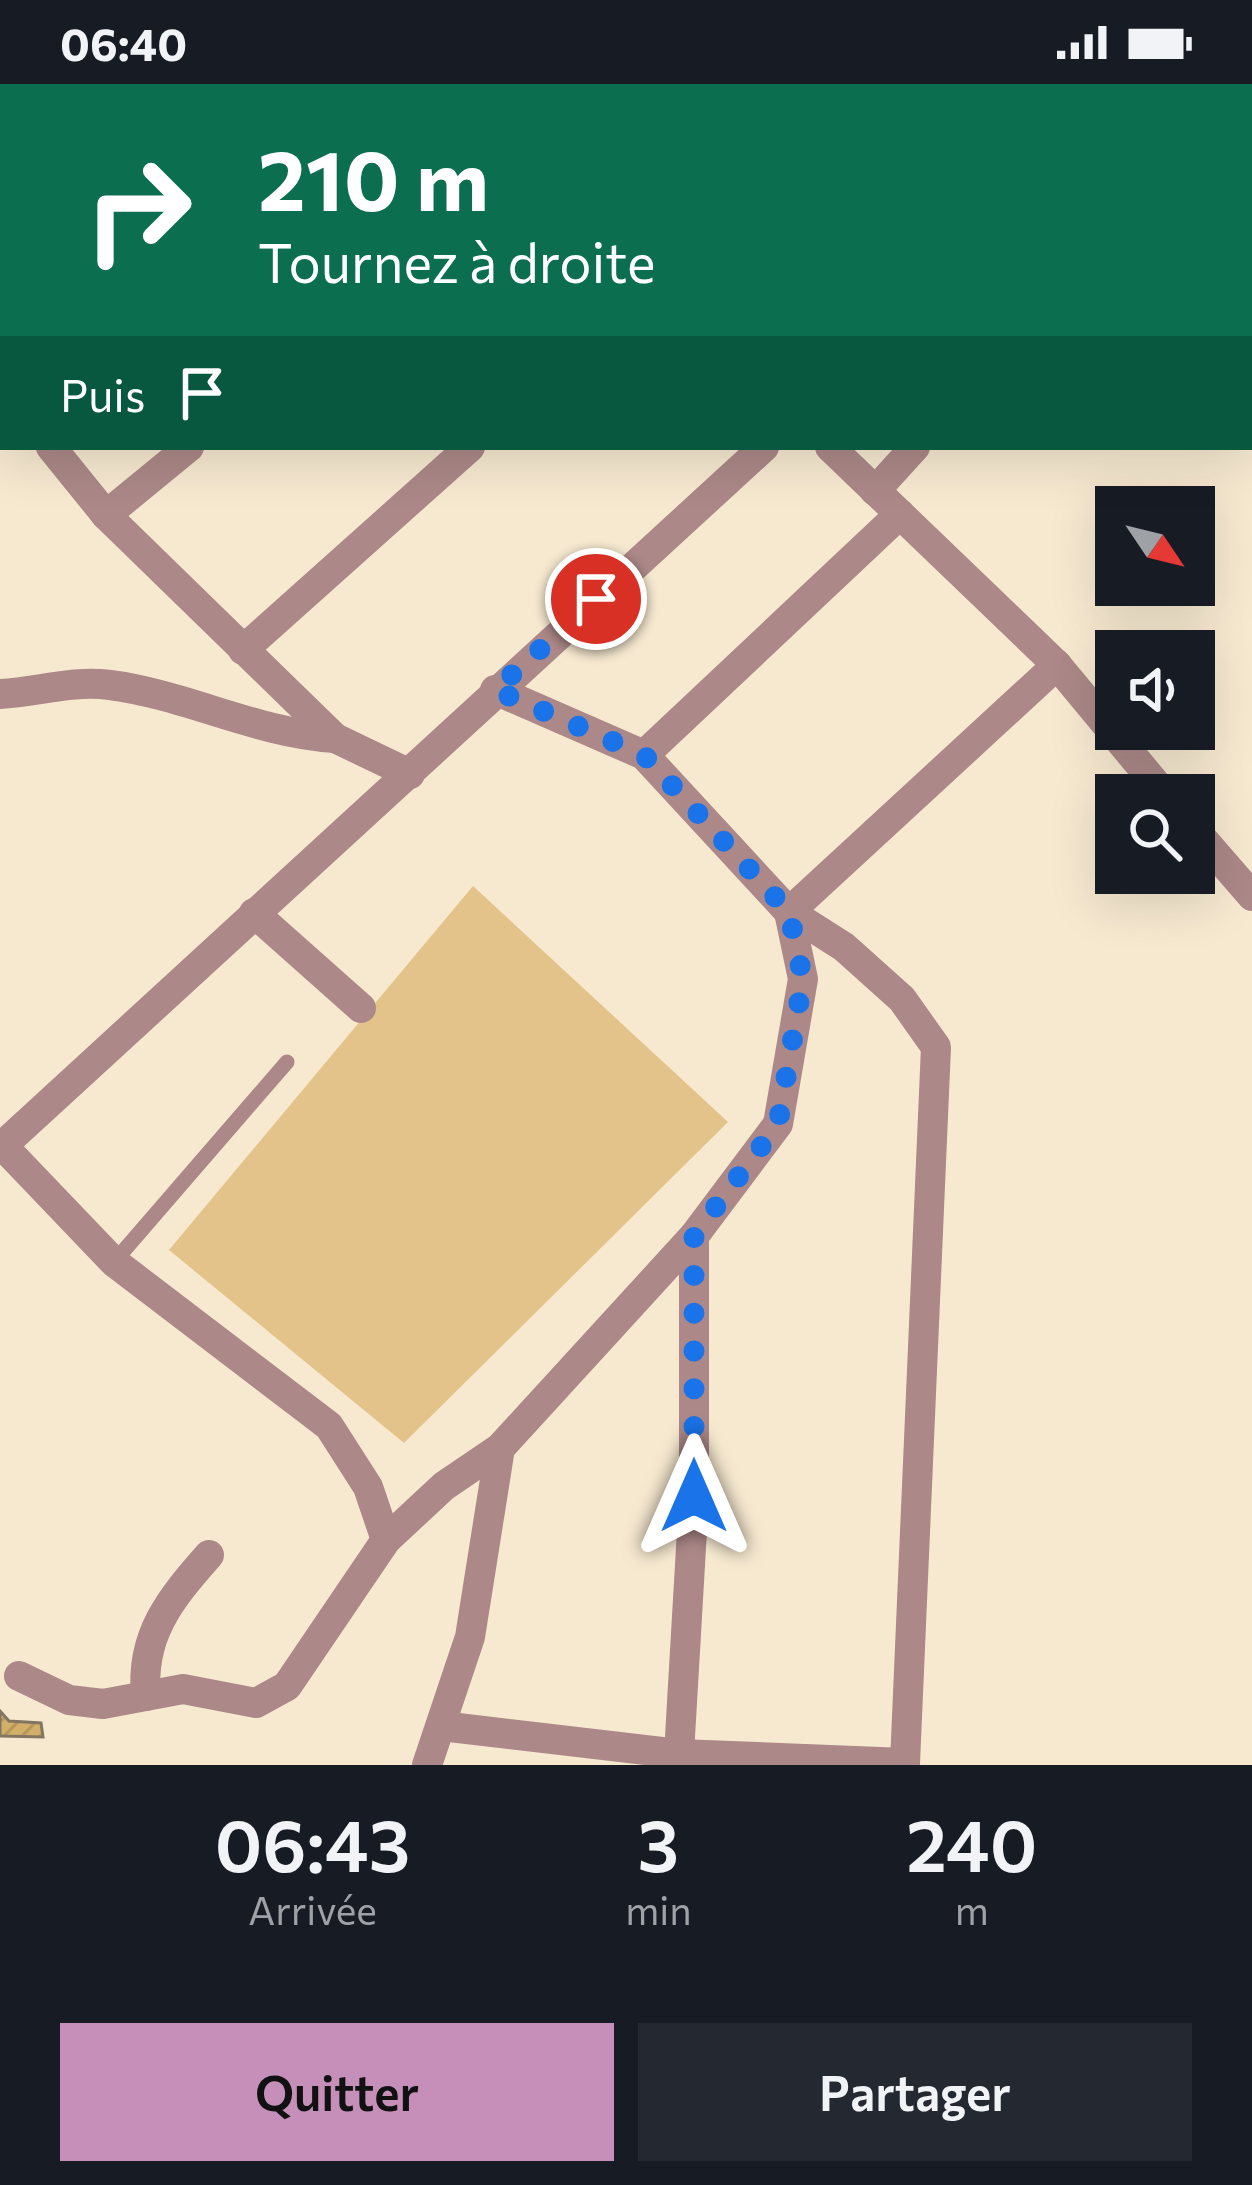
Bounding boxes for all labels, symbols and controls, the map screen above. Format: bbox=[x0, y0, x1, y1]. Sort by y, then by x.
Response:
text: 06:40 bbox=[60, 15, 187, 70]
text: 210 m bbox=[258, 126, 489, 228]
icon: right bbox=[60, 132, 216, 288]
text: Tournez à droite bbox=[258, 228, 656, 294]
icon: arrive bbox=[169, 360, 235, 426]
text: Puis bbox=[60, 366, 145, 421]
north arrow bbox=[1095, 486, 1215, 606]
map controls bbox=[1095, 486, 1215, 894]
pin bbox=[545, 548, 647, 650]
icon: arrive bbox=[563, 566, 629, 632]
button: sound bbox=[1095, 630, 1215, 750]
button: search bbox=[1095, 774, 1215, 894]
position arrow bbox=[631, 1433, 757, 1559]
text: 06:43 bbox=[215, 1799, 410, 1887]
text: 3 bbox=[638, 1799, 679, 1887]
text: 240 bbox=[906, 1799, 1037, 1887]
text: Arrivée bbox=[248, 1885, 377, 1933]
text: min bbox=[625, 1885, 692, 1933]
text: m bbox=[955, 1885, 989, 1933]
button: Quitter bbox=[60, 2023, 614, 2161]
button: Partager bbox=[638, 2023, 1192, 2161]

